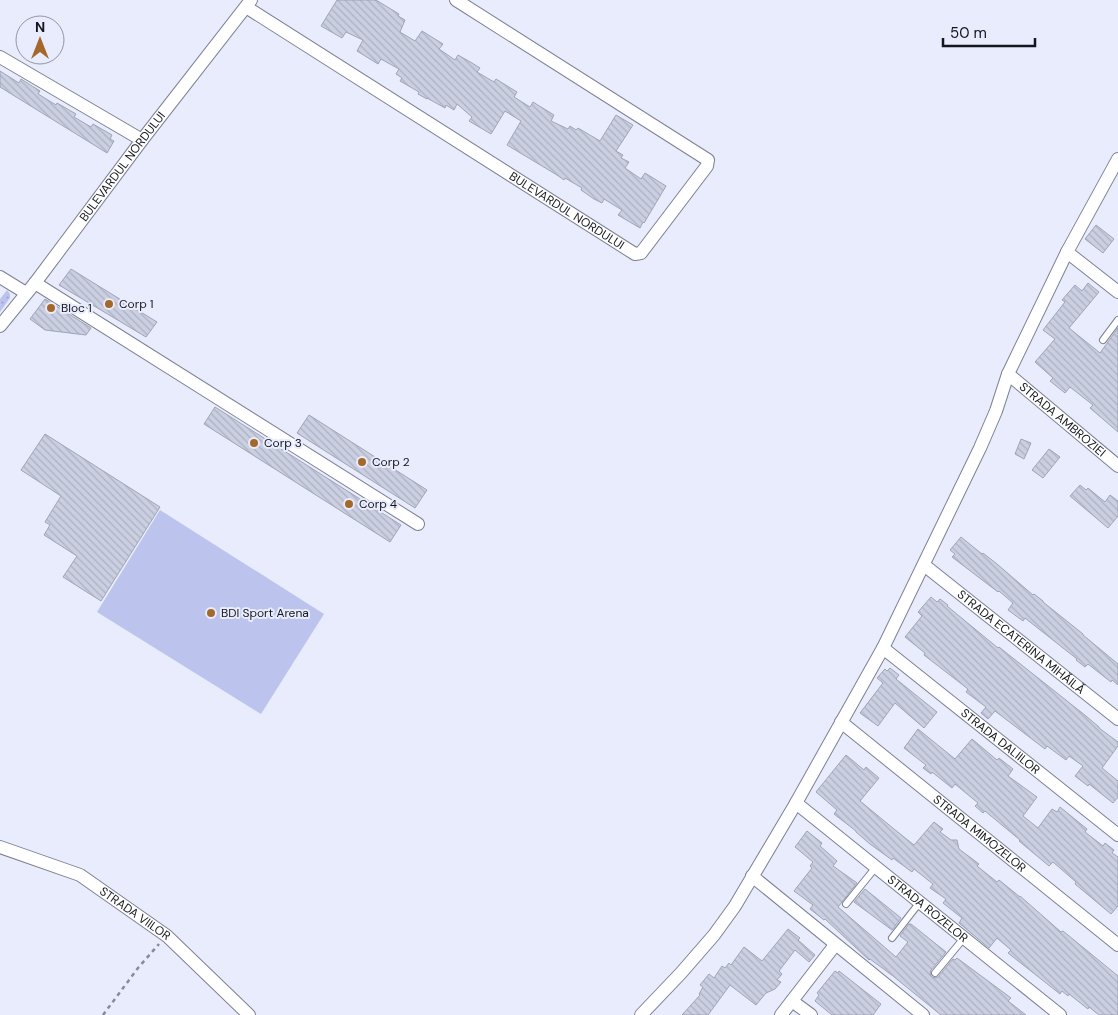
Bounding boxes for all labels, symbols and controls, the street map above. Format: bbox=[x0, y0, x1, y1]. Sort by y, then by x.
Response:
north arrow bbox=[15, 15, 65, 65]
scale bar bbox=[943, 15, 1036, 47]
text: N bbox=[35, 18, 45, 36]
text: 50 m bbox=[950, 23, 987, 43]
street label: BULEVARDUL NORDULUI bbox=[76, 109, 169, 225]
street label: BULEVARDUL NORDULUI bbox=[506, 168, 627, 253]
place label: Corp 1 bbox=[119, 296, 154, 312]
marker: Corp 1 bbox=[103, 298, 115, 310]
place label: Bloc 1 bbox=[61, 300, 92, 316]
marker: Bloc 1 bbox=[45, 302, 57, 314]
street label: STRADA AMBROZIEI bbox=[1016, 379, 1109, 460]
place label: Corp 3 bbox=[264, 435, 302, 451]
marker: Corp 3 bbox=[248, 437, 260, 449]
place label: Corp 2 bbox=[372, 454, 410, 470]
marker: Corp 2 bbox=[356, 456, 368, 468]
place label: Corp 4 bbox=[359, 496, 397, 512]
marker: Corp 4 bbox=[343, 498, 355, 510]
street label: STRADA ECATERINA MIHĂILĂ bbox=[954, 586, 1088, 698]
place label: BDI Sport Arena bbox=[221, 605, 309, 621]
marker: BDI Sport Arena bbox=[205, 607, 217, 619]
street label: STRADA DALIILOR bbox=[957, 705, 1043, 778]
street label: STRADA MIMOZELOR bbox=[930, 791, 1029, 876]
street label: STRADA ROZELOR bbox=[884, 872, 971, 946]
street label: STRADA VIILOR bbox=[96, 883, 174, 944]

